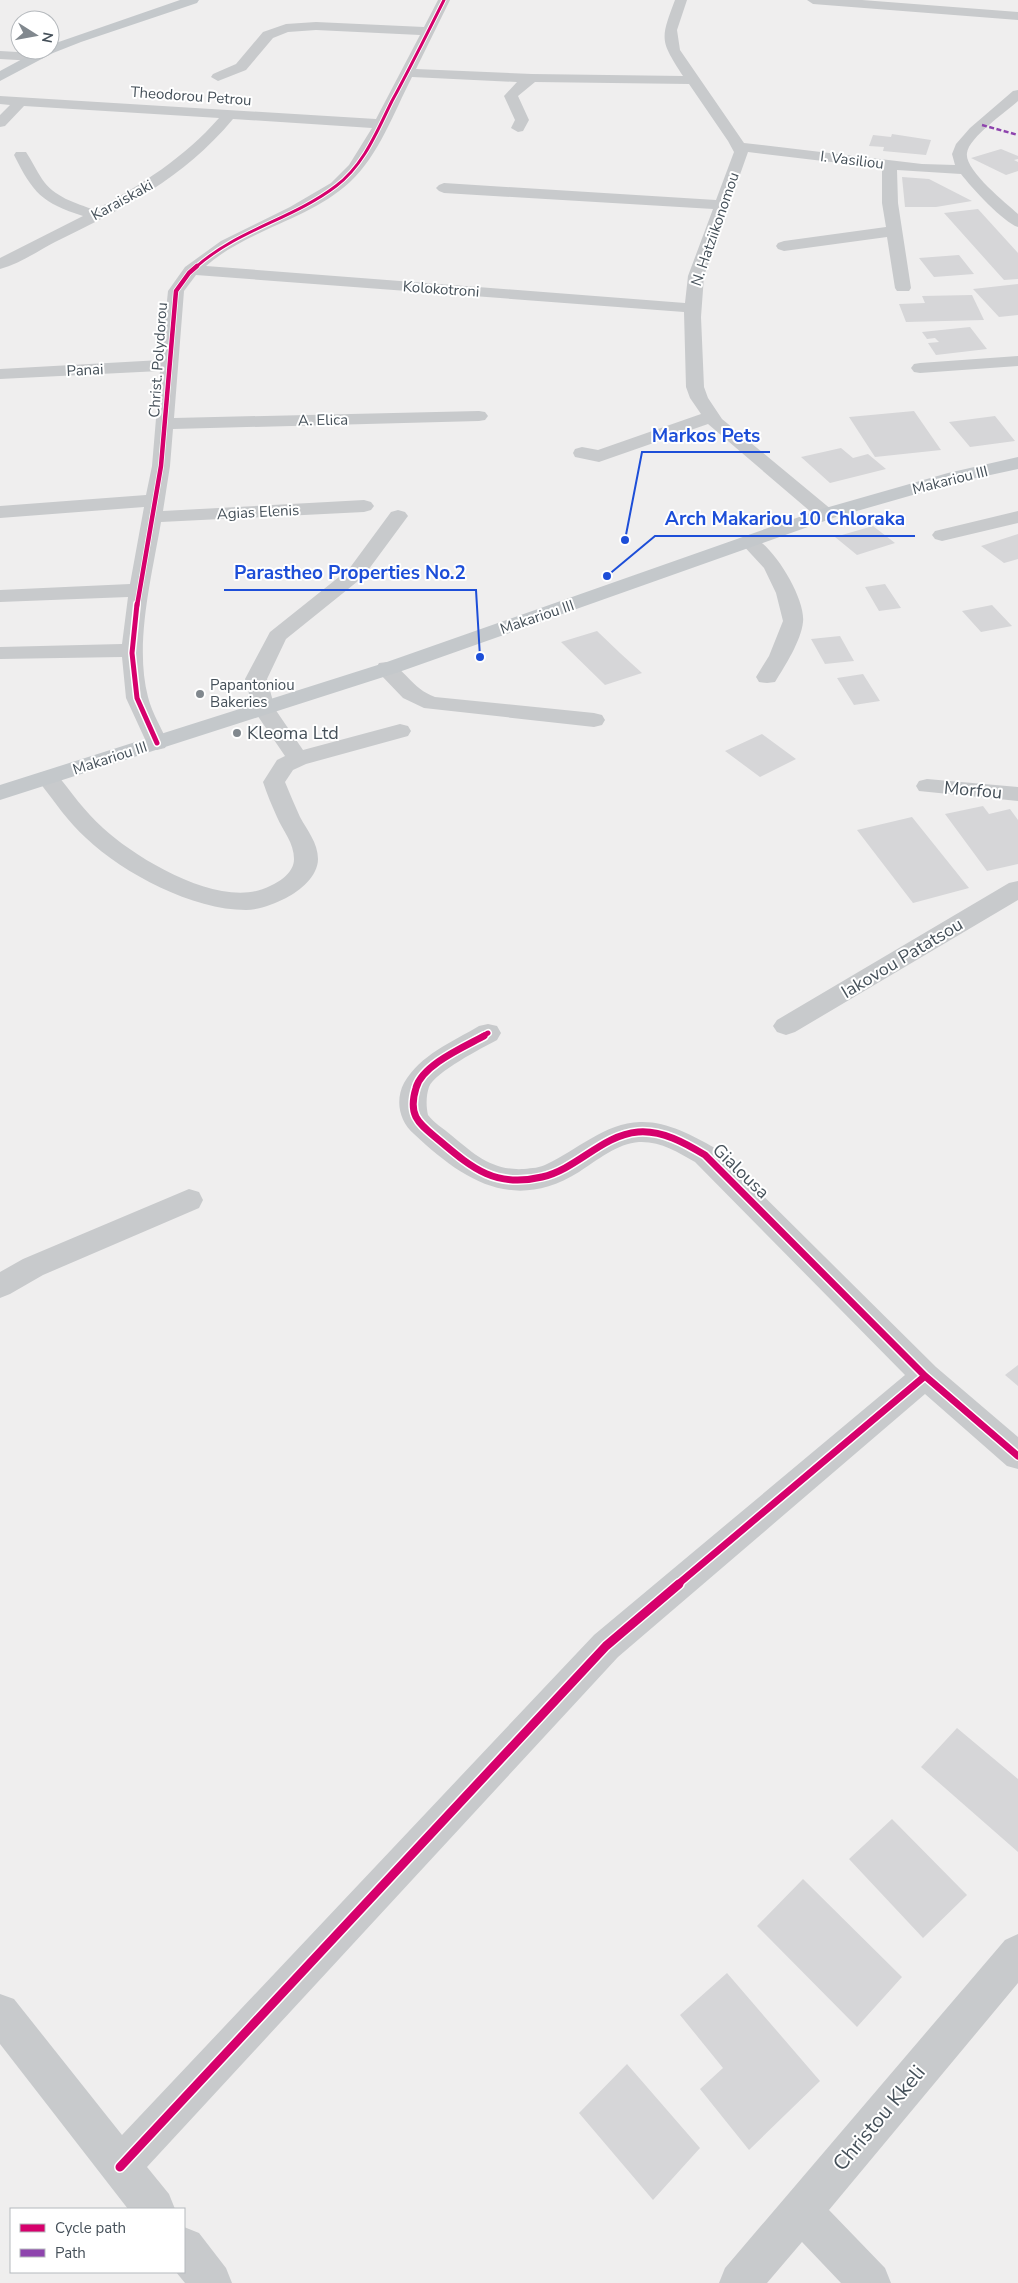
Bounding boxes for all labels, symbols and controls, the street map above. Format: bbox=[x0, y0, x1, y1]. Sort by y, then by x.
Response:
north arrow bbox=[10, 10, 60, 60]
text: N bbox=[37, 30, 58, 44]
street label: Theodorou Petrou bbox=[130, 82, 252, 110]
street label: I. Vasiliou bbox=[819, 146, 885, 174]
street label: N. Hatziikonomou bbox=[686, 169, 744, 289]
street label: Karaiskaki bbox=[88, 175, 156, 225]
street label: Kolokotroni bbox=[402, 276, 480, 302]
street label: Christ. Polydorou bbox=[144, 302, 172, 418]
street label: Panai bbox=[66, 359, 104, 381]
street label: A. Elica bbox=[298, 410, 348, 430]
callout: Markos Pets bbox=[642, 418, 770, 452]
text: Markos Pets bbox=[652, 423, 760, 449]
street label: Makariou III bbox=[910, 461, 990, 499]
street label: Agias Elenis bbox=[216, 500, 300, 524]
callout: Arch Makariou 10 Chloraka bbox=[655, 502, 915, 536]
text: Arch Makariou 10 Chloraka bbox=[665, 506, 905, 532]
callout: Parastheo Properties No.2 bbox=[224, 556, 476, 590]
text: Parastheo Properties No.2 bbox=[234, 560, 466, 586]
street label: Makariou III bbox=[497, 595, 577, 639]
place label: Papantoniou Bakeries bbox=[210, 675, 295, 712]
marker: Papantoniou Bakeries bbox=[194, 688, 206, 700]
place label: Kleoma Ltd bbox=[247, 721, 339, 745]
marker: Kleoma Ltd bbox=[231, 727, 243, 739]
street label: Makariou III bbox=[70, 737, 150, 779]
street label: Morfou bbox=[943, 776, 1003, 804]
street label: Iakovou Patatsou bbox=[837, 912, 967, 1004]
street label: Gialousa bbox=[707, 1138, 775, 1204]
street label: Christou Kkeli bbox=[826, 2059, 932, 2177]
legend bbox=[10, 2208, 185, 2273]
text: Cycle path bbox=[55, 2218, 126, 2238]
text: Path bbox=[55, 2243, 86, 2263]

